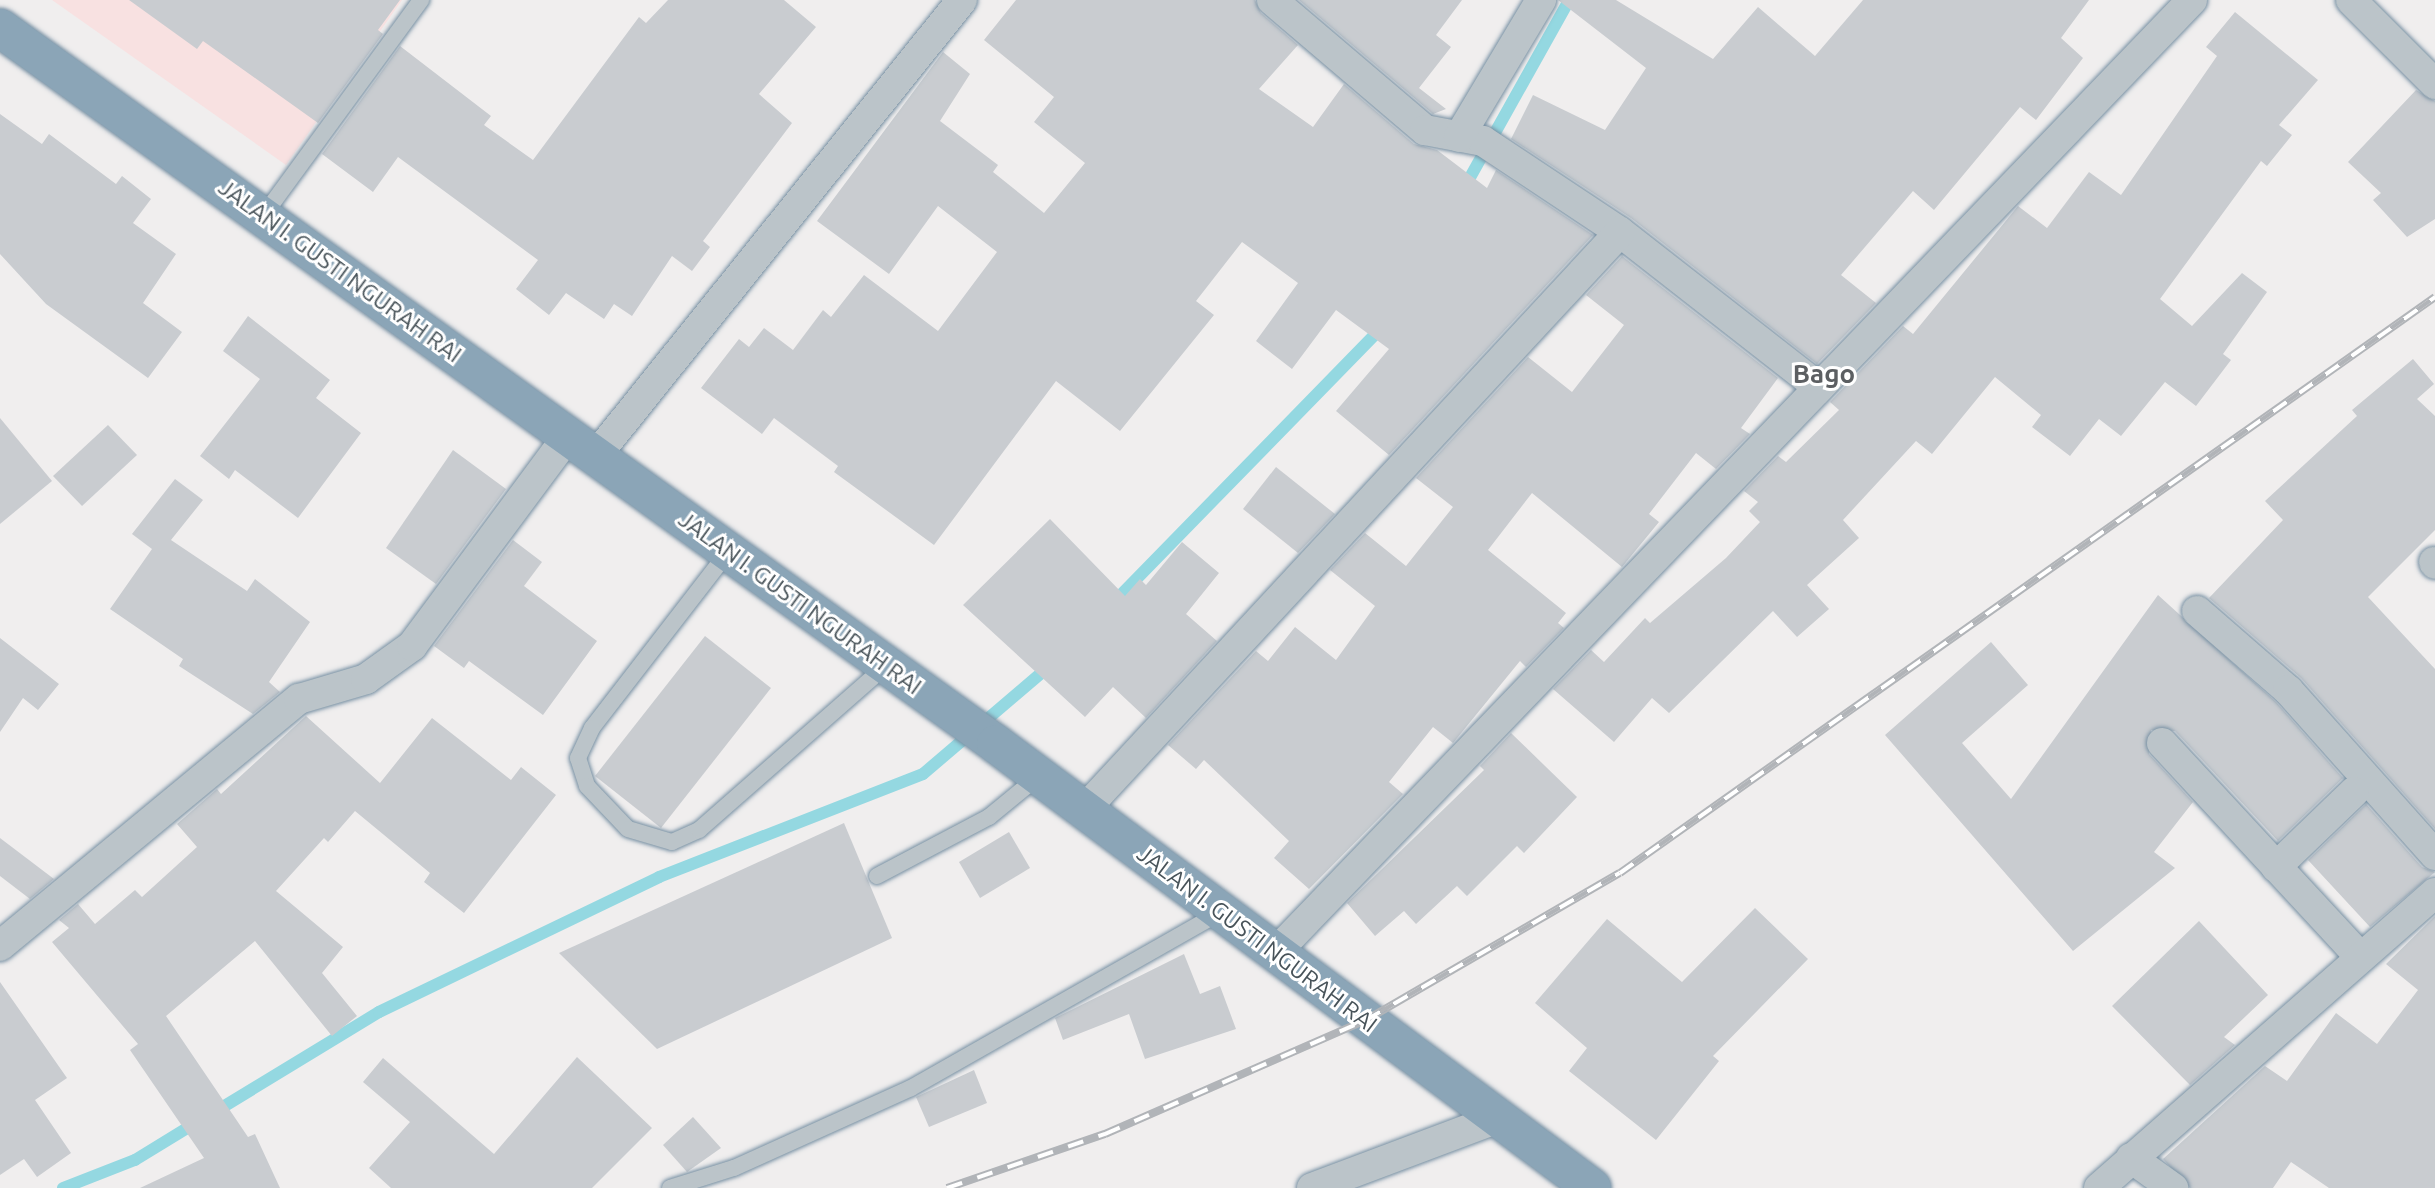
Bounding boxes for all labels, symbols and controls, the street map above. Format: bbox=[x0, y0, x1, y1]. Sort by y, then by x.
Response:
street label: JALAN I. GUSTI NGURAH RAI bbox=[213, 174, 467, 368]
district label: Bago bbox=[1793, 358, 1855, 390]
street label: JALAN I. GUSTI NGURAH RAI bbox=[673, 506, 927, 700]
street label: JALAN I. GUSTI NGURAH RAI bbox=[1132, 840, 1382, 1038]

